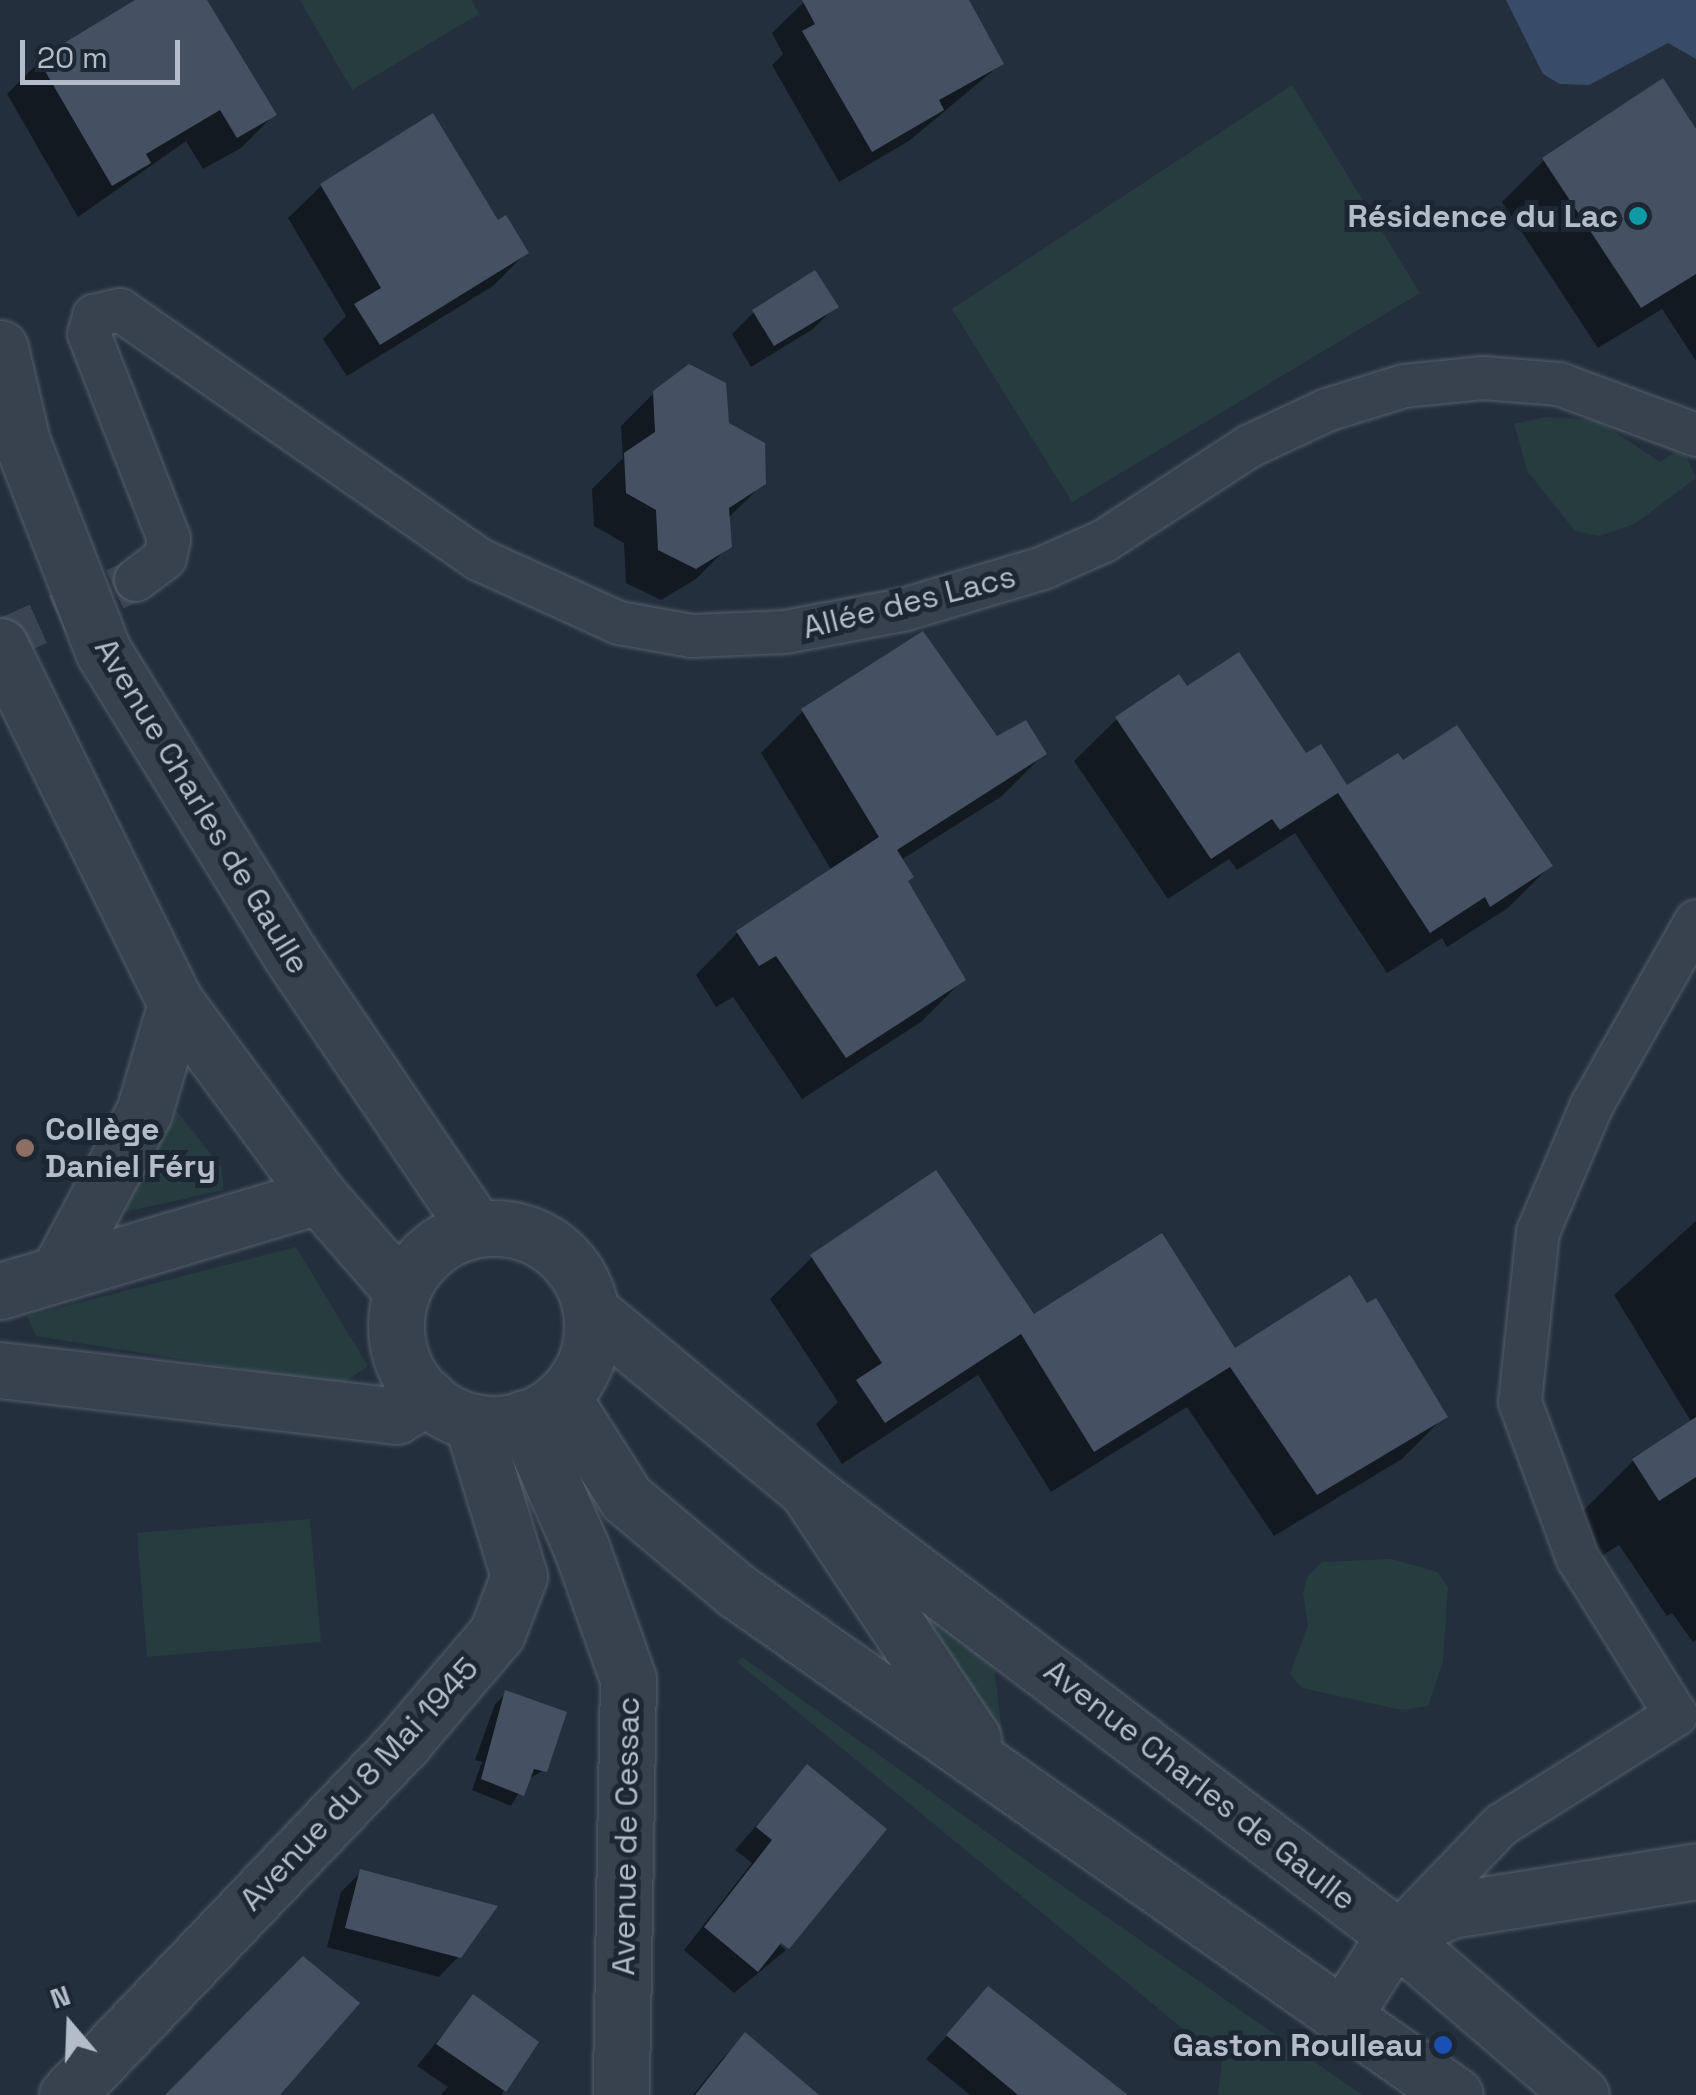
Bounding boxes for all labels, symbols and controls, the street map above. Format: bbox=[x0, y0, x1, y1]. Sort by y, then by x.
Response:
scale bar bbox=[25, 20, 185, 82]
text: 20 m bbox=[37, 38, 108, 77]
place label: Résidence du Lac bbox=[1348, 197, 1618, 235]
marker: Résidence du Lac bbox=[1627, 205, 1649, 227]
street label: Allée des Lacs bbox=[799, 557, 1019, 647]
street label: Avenue Charles de Gaulle bbox=[86, 631, 318, 981]
place label: Collège Daniel Féry bbox=[45, 1111, 216, 1186]
marker: Collège Daniel Féry bbox=[14, 1137, 36, 1159]
street label: Avenue du 8 Mai 1945 bbox=[232, 1649, 486, 1919]
street label: Avenue Charles de Gaulle bbox=[1037, 1651, 1363, 1919]
street label: Avenue de Cessac bbox=[604, 1696, 648, 1976]
north arrow bbox=[20, 1975, 120, 2075]
text: N bbox=[45, 1977, 75, 2017]
place label: Gaston Roulleau bbox=[1173, 2026, 1423, 2064]
marker: Gaston Roulleau bbox=[1432, 2034, 1454, 2056]

